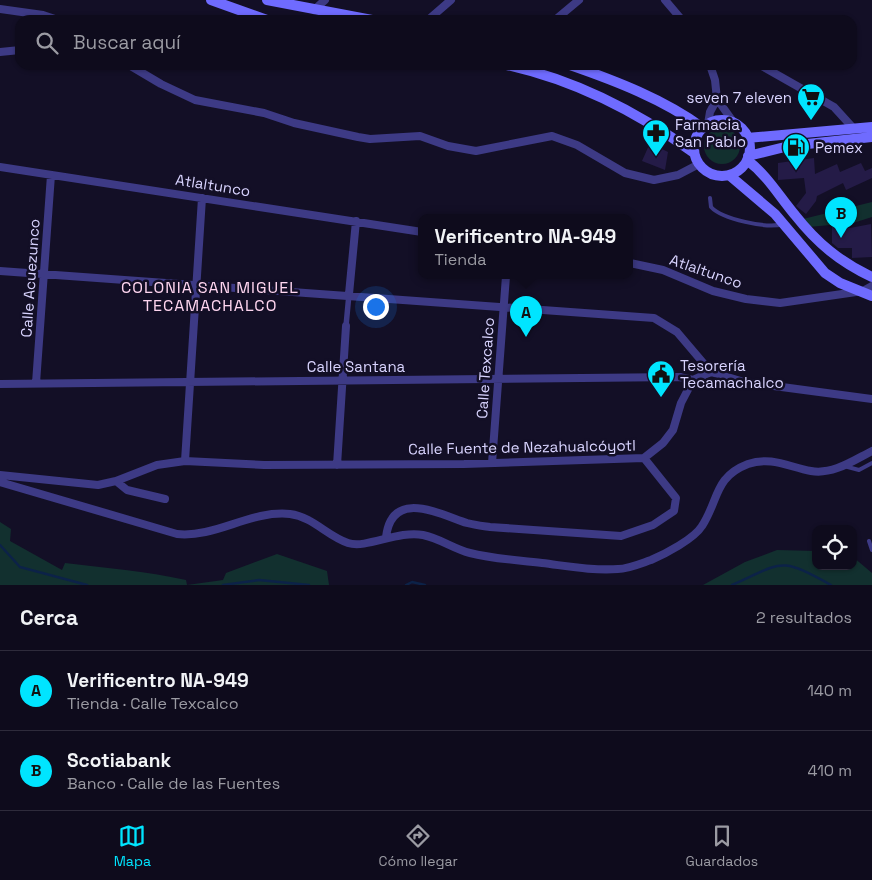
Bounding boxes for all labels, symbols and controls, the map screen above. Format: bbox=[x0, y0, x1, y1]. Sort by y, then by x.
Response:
search box bbox=[15, 15, 857, 70]
icon: search bbox=[33, 29, 61, 57]
text: Buscar aquí bbox=[73, 30, 181, 55]
supermarket icon: seven 7 eleven bbox=[796, 82, 826, 121]
place label: seven 7 eleven bbox=[687, 88, 792, 107]
place label: Farmacia San Pablo bbox=[675, 115, 746, 151]
pharmacy icon: Farmacia San Pablo bbox=[641, 118, 671, 157]
fuel station icon: Pemex bbox=[781, 132, 811, 171]
place label: Pemex bbox=[815, 138, 863, 157]
street label: Atlaltunco bbox=[174, 170, 252, 200]
pin: B bbox=[825, 197, 857, 238]
popup bbox=[418, 214, 633, 279]
street label: Calle Acuezunco bbox=[16, 218, 44, 338]
text: Verificentro NA-949 bbox=[435, 224, 616, 249]
text: Tienda bbox=[435, 249, 487, 270]
street label: Atlaltunco bbox=[667, 250, 745, 292]
district label: COLONIA SAN MIGUEL TECAMACHALCO bbox=[121, 277, 299, 316]
your location bbox=[363, 294, 389, 320]
pin: A bbox=[510, 296, 542, 337]
street label: Calle Texcalco bbox=[472, 317, 498, 419]
place label: Tesorería Tecamachalco bbox=[680, 356, 784, 392]
street label: Calle Santana bbox=[307, 357, 406, 376]
public building icon: Tesorería Tecamachalco bbox=[646, 359, 676, 398]
street label: Calle Fuente de Nezahualcóyotl bbox=[408, 436, 636, 458]
map controls bbox=[812, 525, 857, 570]
button: locate bbox=[812, 525, 857, 570]
text: Cerca bbox=[20, 604, 78, 631]
text: 2 resultados bbox=[756, 607, 852, 628]
text: Verificentro NA-949 bbox=[67, 668, 249, 693]
text: A bbox=[31, 680, 41, 701]
text: 140 m bbox=[807, 680, 852, 701]
text: Tienda · Calle Texcalco bbox=[67, 693, 239, 714]
text: Scotiabank bbox=[67, 748, 171, 773]
text: B bbox=[31, 760, 41, 781]
text: 410 m bbox=[808, 760, 852, 781]
text: Banco · Calle de las Fuentes bbox=[67, 773, 280, 794]
tab: Mapa bbox=[114, 822, 151, 870]
tab: Cómo llegar bbox=[379, 822, 458, 870]
tab: Guardados bbox=[685, 822, 758, 870]

